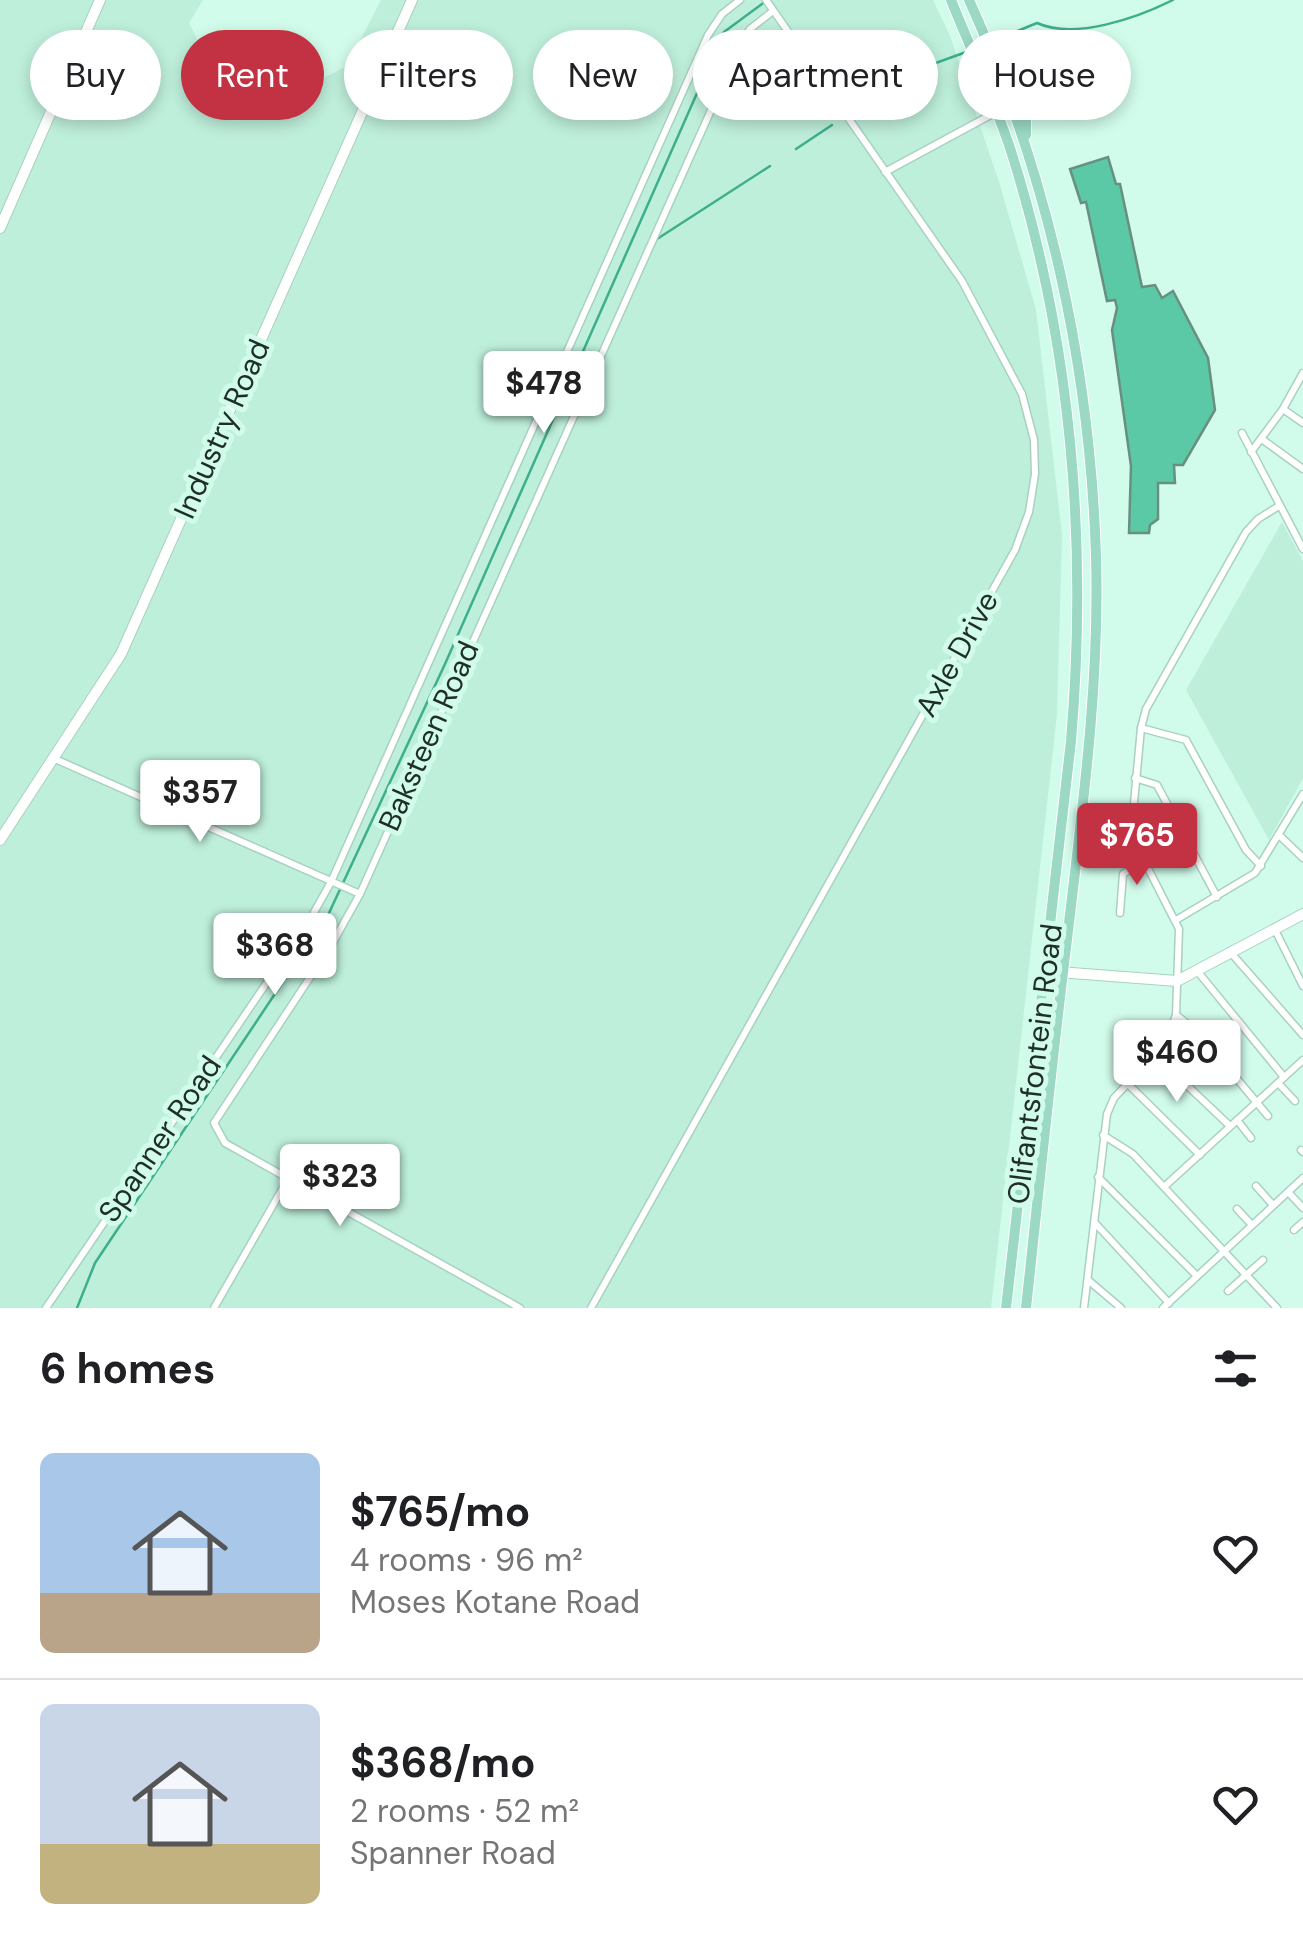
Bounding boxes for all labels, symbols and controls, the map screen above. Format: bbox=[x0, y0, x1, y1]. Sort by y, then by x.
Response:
chip: Buy bbox=[30, 30, 161, 120]
chip: Rent bbox=[181, 30, 324, 120]
chip: Filters bbox=[344, 30, 513, 120]
chip: New bbox=[533, 30, 673, 120]
chip: Apartment bbox=[693, 30, 938, 120]
chip: House bbox=[958, 30, 1131, 120]
street label: Industry Road bbox=[165, 333, 278, 524]
pin: $478 bbox=[485, 351, 603, 436]
text: $478 bbox=[505, 362, 583, 404]
street label: Axle Drive bbox=[906, 584, 1007, 723]
street label: Baksteen Road bbox=[369, 635, 488, 837]
pin: $357 bbox=[141, 760, 259, 845]
text: $357 bbox=[162, 771, 238, 813]
pin: $765 bbox=[1078, 803, 1196, 888]
text: $765 bbox=[1099, 814, 1175, 856]
pin: $368 bbox=[216, 913, 334, 998]
street label: Olifantsfontein Road bbox=[998, 921, 1071, 1206]
text: $368 bbox=[235, 924, 315, 966]
pin: $460 bbox=[1118, 1020, 1236, 1105]
text: $460 bbox=[1136, 1031, 1218, 1073]
street label: Spanner Road bbox=[89, 1048, 230, 1230]
pin: $323 bbox=[281, 1144, 399, 1229]
text: $323 bbox=[302, 1155, 378, 1197]
text: 6 homes bbox=[40, 1341, 215, 1396]
icon: filters bbox=[1208, 1341, 1263, 1396]
text: $765/mo bbox=[350, 1484, 530, 1539]
icon: home bbox=[120, 1493, 240, 1613]
icon: heart bbox=[1208, 1526, 1263, 1581]
text: 4 rooms · 96 m² bbox=[350, 1539, 583, 1581]
text: Moses Kotane Road bbox=[350, 1581, 640, 1623]
text: $368/mo bbox=[350, 1735, 536, 1790]
icon: home bbox=[120, 1744, 240, 1864]
icon: heart bbox=[1208, 1777, 1263, 1832]
text: 2 rooms · 52 m² bbox=[350, 1790, 579, 1832]
text: Spanner Road bbox=[350, 1832, 556, 1874]

